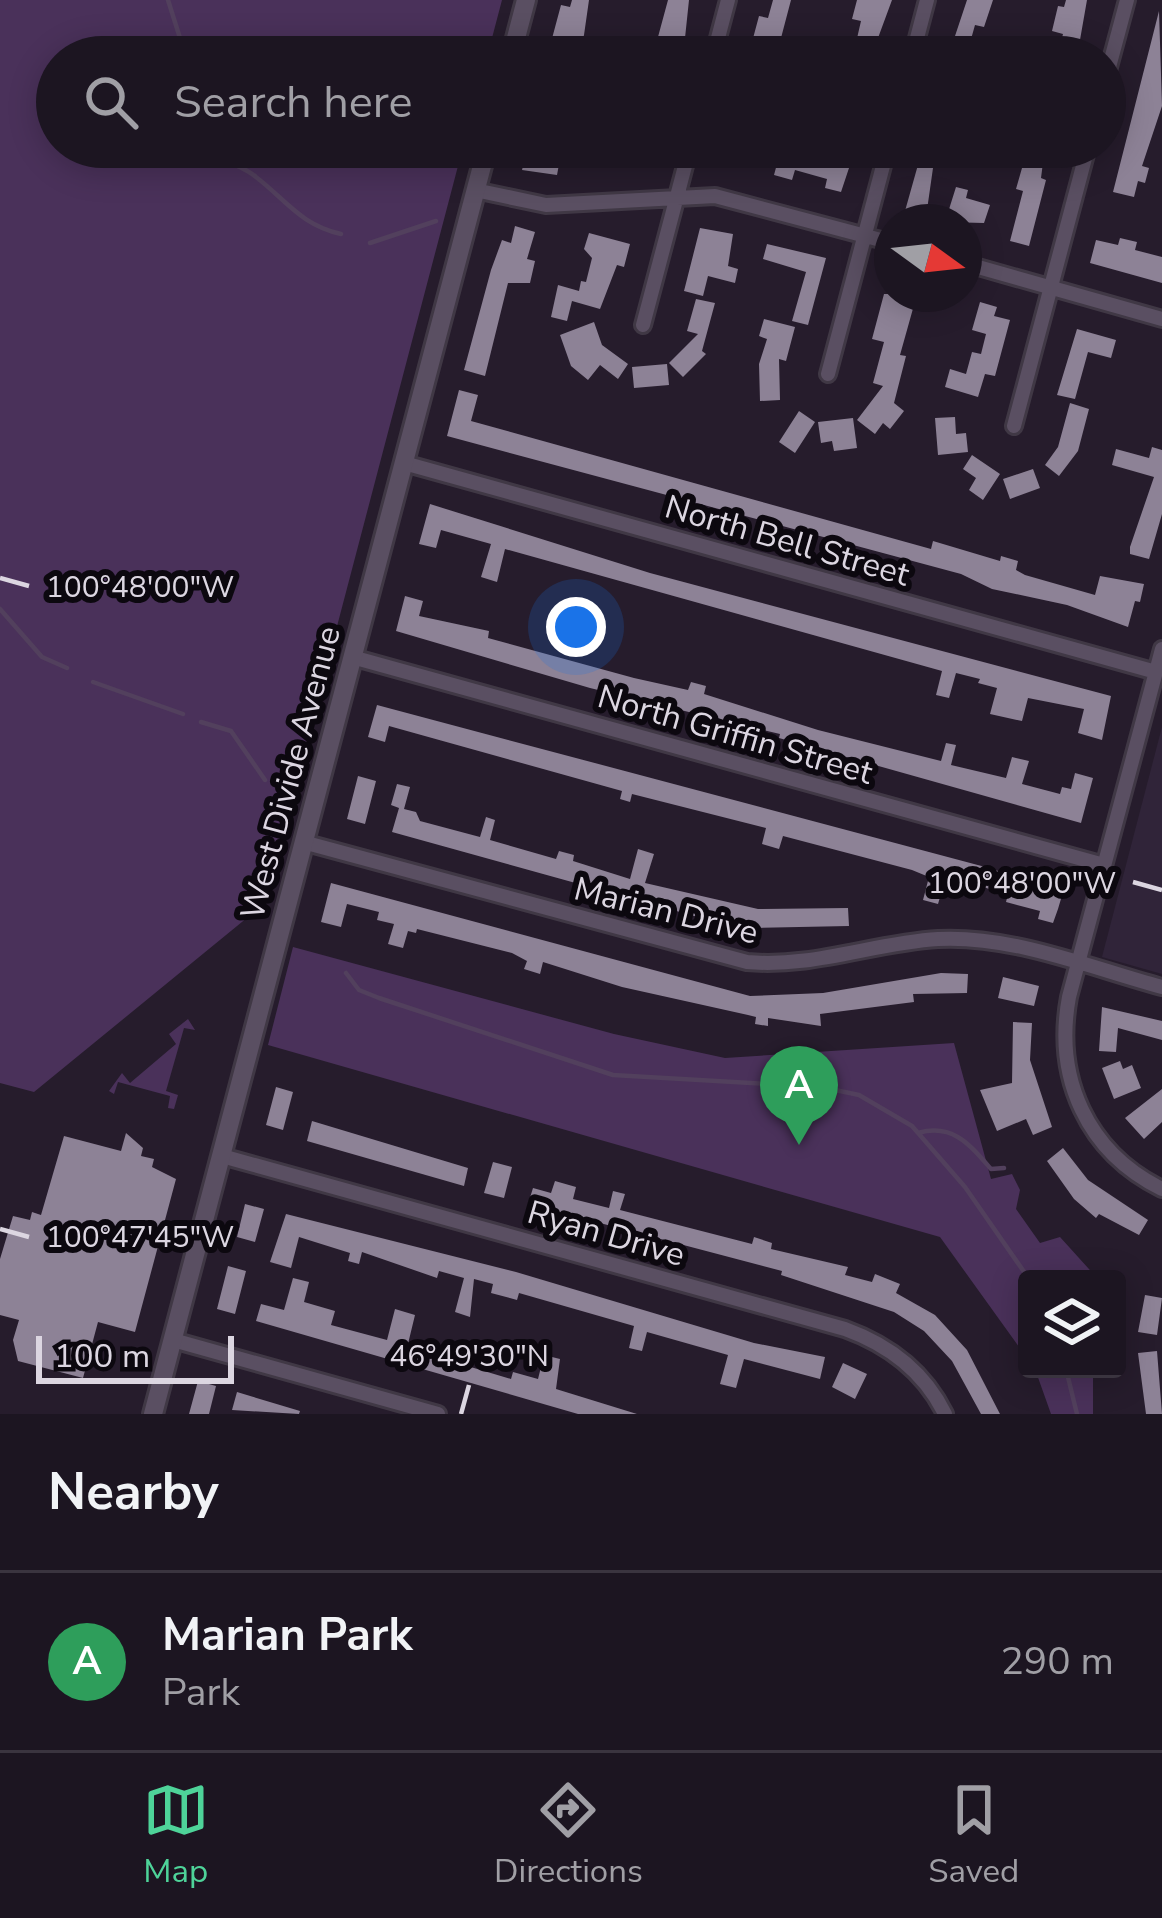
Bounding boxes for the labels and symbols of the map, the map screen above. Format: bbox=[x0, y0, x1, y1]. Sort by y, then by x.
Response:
north arrow bbox=[874, 204, 982, 312]
street label: North Bell Street bbox=[660, 485, 915, 598]
text: 100°48'00"W bbox=[46, 567, 234, 608]
your location bbox=[546, 597, 606, 657]
street label: West Divide Avenue bbox=[230, 621, 352, 925]
street label: North Griffin Street bbox=[592, 674, 878, 796]
text: 100°48'00"W bbox=[928, 863, 1116, 904]
street label: Marian Drive bbox=[569, 866, 763, 956]
pin: A bbox=[760, 1046, 838, 1145]
street label: Ryan Drive bbox=[522, 1190, 690, 1278]
text: 100°47'45"W bbox=[46, 1217, 234, 1258]
scale bar bbox=[36, 1330, 234, 1383]
text: 46°49'30"N bbox=[389, 1336, 549, 1377]

